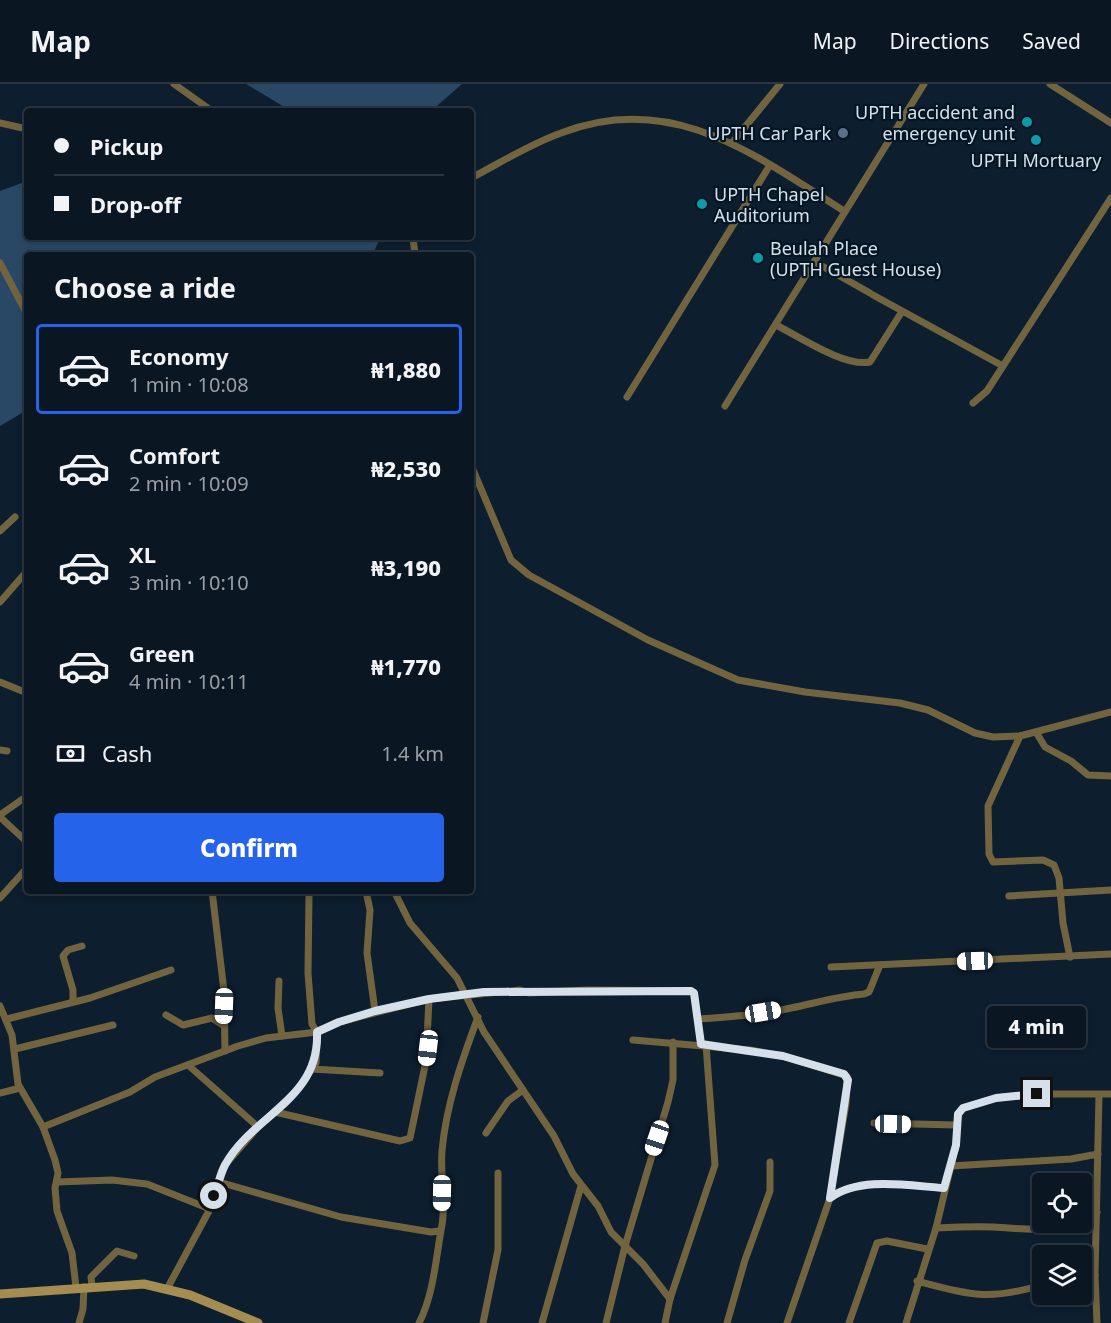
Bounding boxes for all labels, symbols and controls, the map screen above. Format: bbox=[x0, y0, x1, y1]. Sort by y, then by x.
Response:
text: Map bbox=[30, 22, 91, 60]
text: Map bbox=[813, 27, 857, 55]
text: Directions bbox=[890, 27, 989, 55]
text: Saved bbox=[1022, 27, 1081, 55]
place label: UPTH accident and emergency unit bbox=[855, 100, 1016, 145]
marker: UPTH accident and emergency unit bbox=[1020, 115, 1034, 129]
place label: UPTH Car Park bbox=[707, 121, 831, 145]
marker: UPTH Car Park bbox=[836, 126, 850, 140]
text: Pickup bbox=[90, 131, 163, 161]
marker: UPTH Mortuary bbox=[1029, 133, 1043, 147]
place label: UPTH Mortuary bbox=[970, 148, 1102, 172]
place label: UPTH Chapel Auditorium bbox=[714, 182, 825, 227]
text: Drop-off bbox=[90, 189, 181, 219]
marker: UPTH Chapel Auditorium bbox=[695, 197, 709, 211]
place label: Beulah Place (UPTH Guest House) bbox=[770, 236, 941, 281]
marker: Beulah Place (UPTH Guest House) bbox=[751, 251, 765, 265]
text: Choose a ride bbox=[54, 269, 236, 306]
text: Economy bbox=[129, 341, 228, 371]
icon: car bbox=[57, 342, 111, 396]
text: ₦1,880 bbox=[371, 354, 441, 384]
text: 1 min · 10:08 bbox=[129, 371, 249, 398]
text: Comfort bbox=[129, 440, 220, 470]
icon: car bbox=[57, 441, 111, 495]
text: ₦2,530 bbox=[371, 453, 441, 483]
text: 2 min · 10:09 bbox=[129, 470, 249, 497]
text: XL bbox=[129, 539, 156, 569]
icon: car bbox=[57, 540, 111, 594]
text: ₦3,190 bbox=[371, 552, 441, 582]
text: 3 min · 10:10 bbox=[129, 569, 249, 596]
text: Green bbox=[129, 638, 195, 668]
icon: car bbox=[57, 639, 111, 693]
text: ₦1,770 bbox=[371, 651, 441, 681]
text: 4 min · 10:11 bbox=[129, 668, 249, 695]
icon: cash bbox=[54, 737, 87, 770]
text: Cash bbox=[102, 738, 152, 768]
text: 1.4 km bbox=[381, 740, 444, 767]
button: Confirm bbox=[54, 813, 444, 882]
car bbox=[957, 951, 993, 971]
car bbox=[214, 988, 234, 1024]
car bbox=[744, 1000, 782, 1024]
callout: 4 min bbox=[988, 1007, 1086, 1049]
text: 4 min bbox=[1009, 1013, 1064, 1040]
car bbox=[417, 1029, 439, 1067]
route end bbox=[1023, 1080, 1050, 1107]
car bbox=[875, 1115, 911, 1133]
car bbox=[643, 1118, 671, 1158]
map controls bbox=[1032, 1173, 1092, 1305]
button: locate bbox=[1032, 1173, 1092, 1233]
car bbox=[433, 1175, 451, 1211]
route start bbox=[200, 1182, 227, 1209]
button: layers bbox=[1032, 1245, 1092, 1305]

